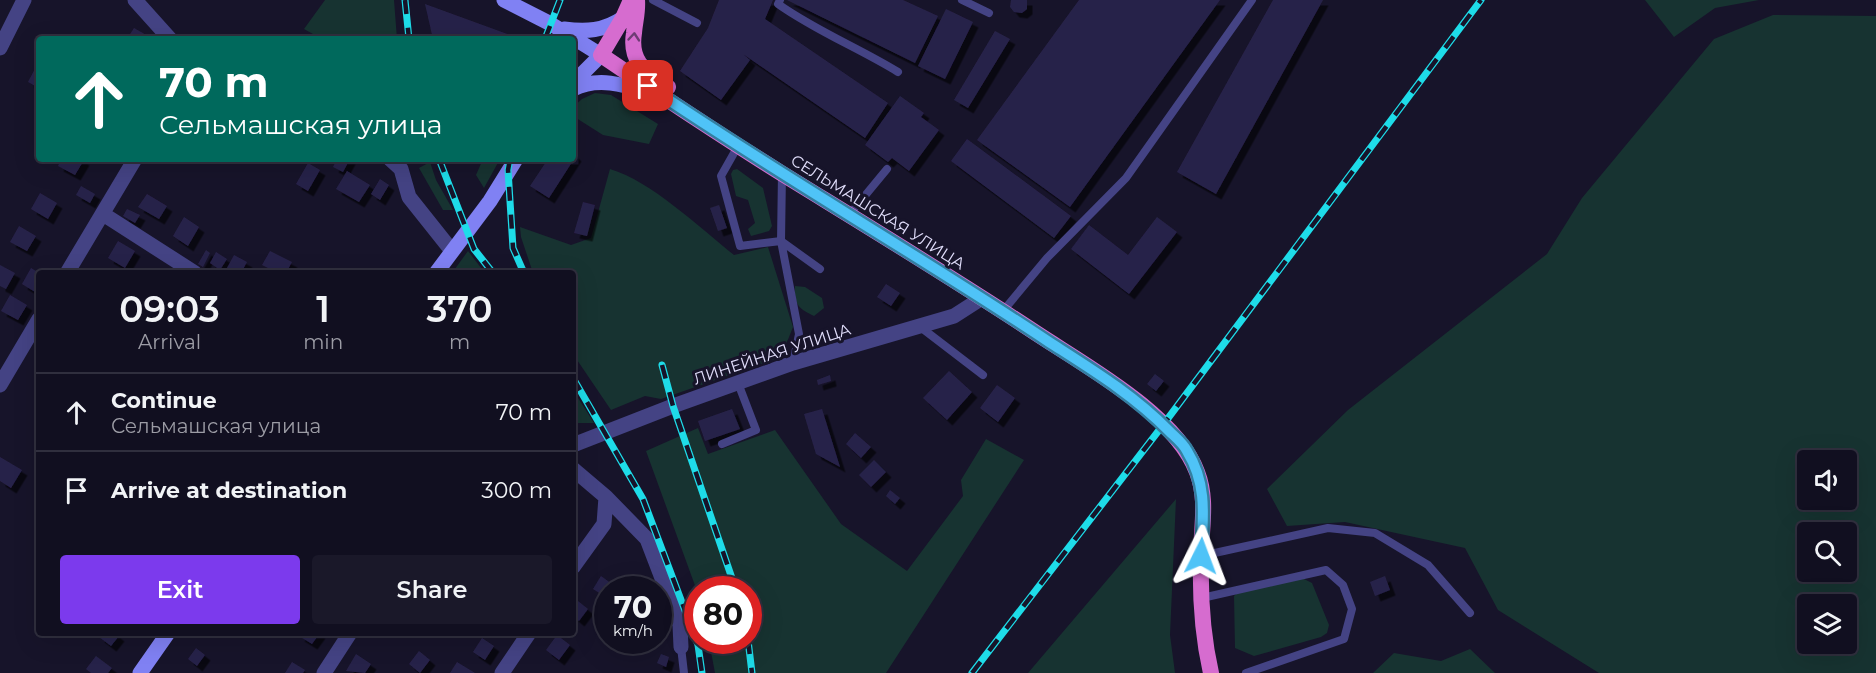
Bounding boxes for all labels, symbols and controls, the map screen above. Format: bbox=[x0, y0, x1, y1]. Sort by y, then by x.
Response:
one-way arrow bbox=[627, 32, 640, 41]
text: 70 m bbox=[159, 56, 269, 108]
icon: ahead bbox=[60, 60, 138, 138]
pin bbox=[622, 60, 673, 111]
icon: arrive bbox=[631, 69, 664, 102]
text: Сельмашская улица bbox=[159, 108, 443, 141]
street label: СЕЛЬМАШСКАЯ УЛИЦА bbox=[787, 151, 969, 274]
text: 09:03 bbox=[119, 287, 220, 331]
text: 1 bbox=[316, 287, 330, 331]
text: 370 bbox=[427, 287, 493, 331]
street label: ЛИНЕЙНАЯ УЛИЦА bbox=[691, 320, 853, 388]
text: Arrival bbox=[138, 330, 201, 354]
text: min bbox=[303, 330, 343, 354]
text: m bbox=[449, 330, 470, 354]
text: Continue bbox=[111, 387, 217, 414]
icon: ahead bbox=[60, 396, 93, 429]
text: 70 m bbox=[496, 399, 552, 426]
text: Сельмашская улица bbox=[111, 414, 321, 438]
map controls bbox=[1797, 450, 1857, 654]
button: sound bbox=[1797, 450, 1857, 510]
icon: arrive bbox=[60, 474, 93, 507]
text: Arrive at destination bbox=[111, 477, 347, 504]
text: 300 m bbox=[481, 477, 552, 504]
button: search bbox=[1797, 522, 1857, 582]
position arrow bbox=[1169, 524, 1233, 588]
button: Exit bbox=[60, 555, 300, 624]
button: Share bbox=[312, 555, 552, 624]
speed limit sign: 80 bbox=[684, 576, 762, 654]
text: 70 bbox=[614, 589, 652, 626]
button: layers bbox=[1797, 594, 1857, 654]
text: km/h bbox=[613, 621, 653, 640]

